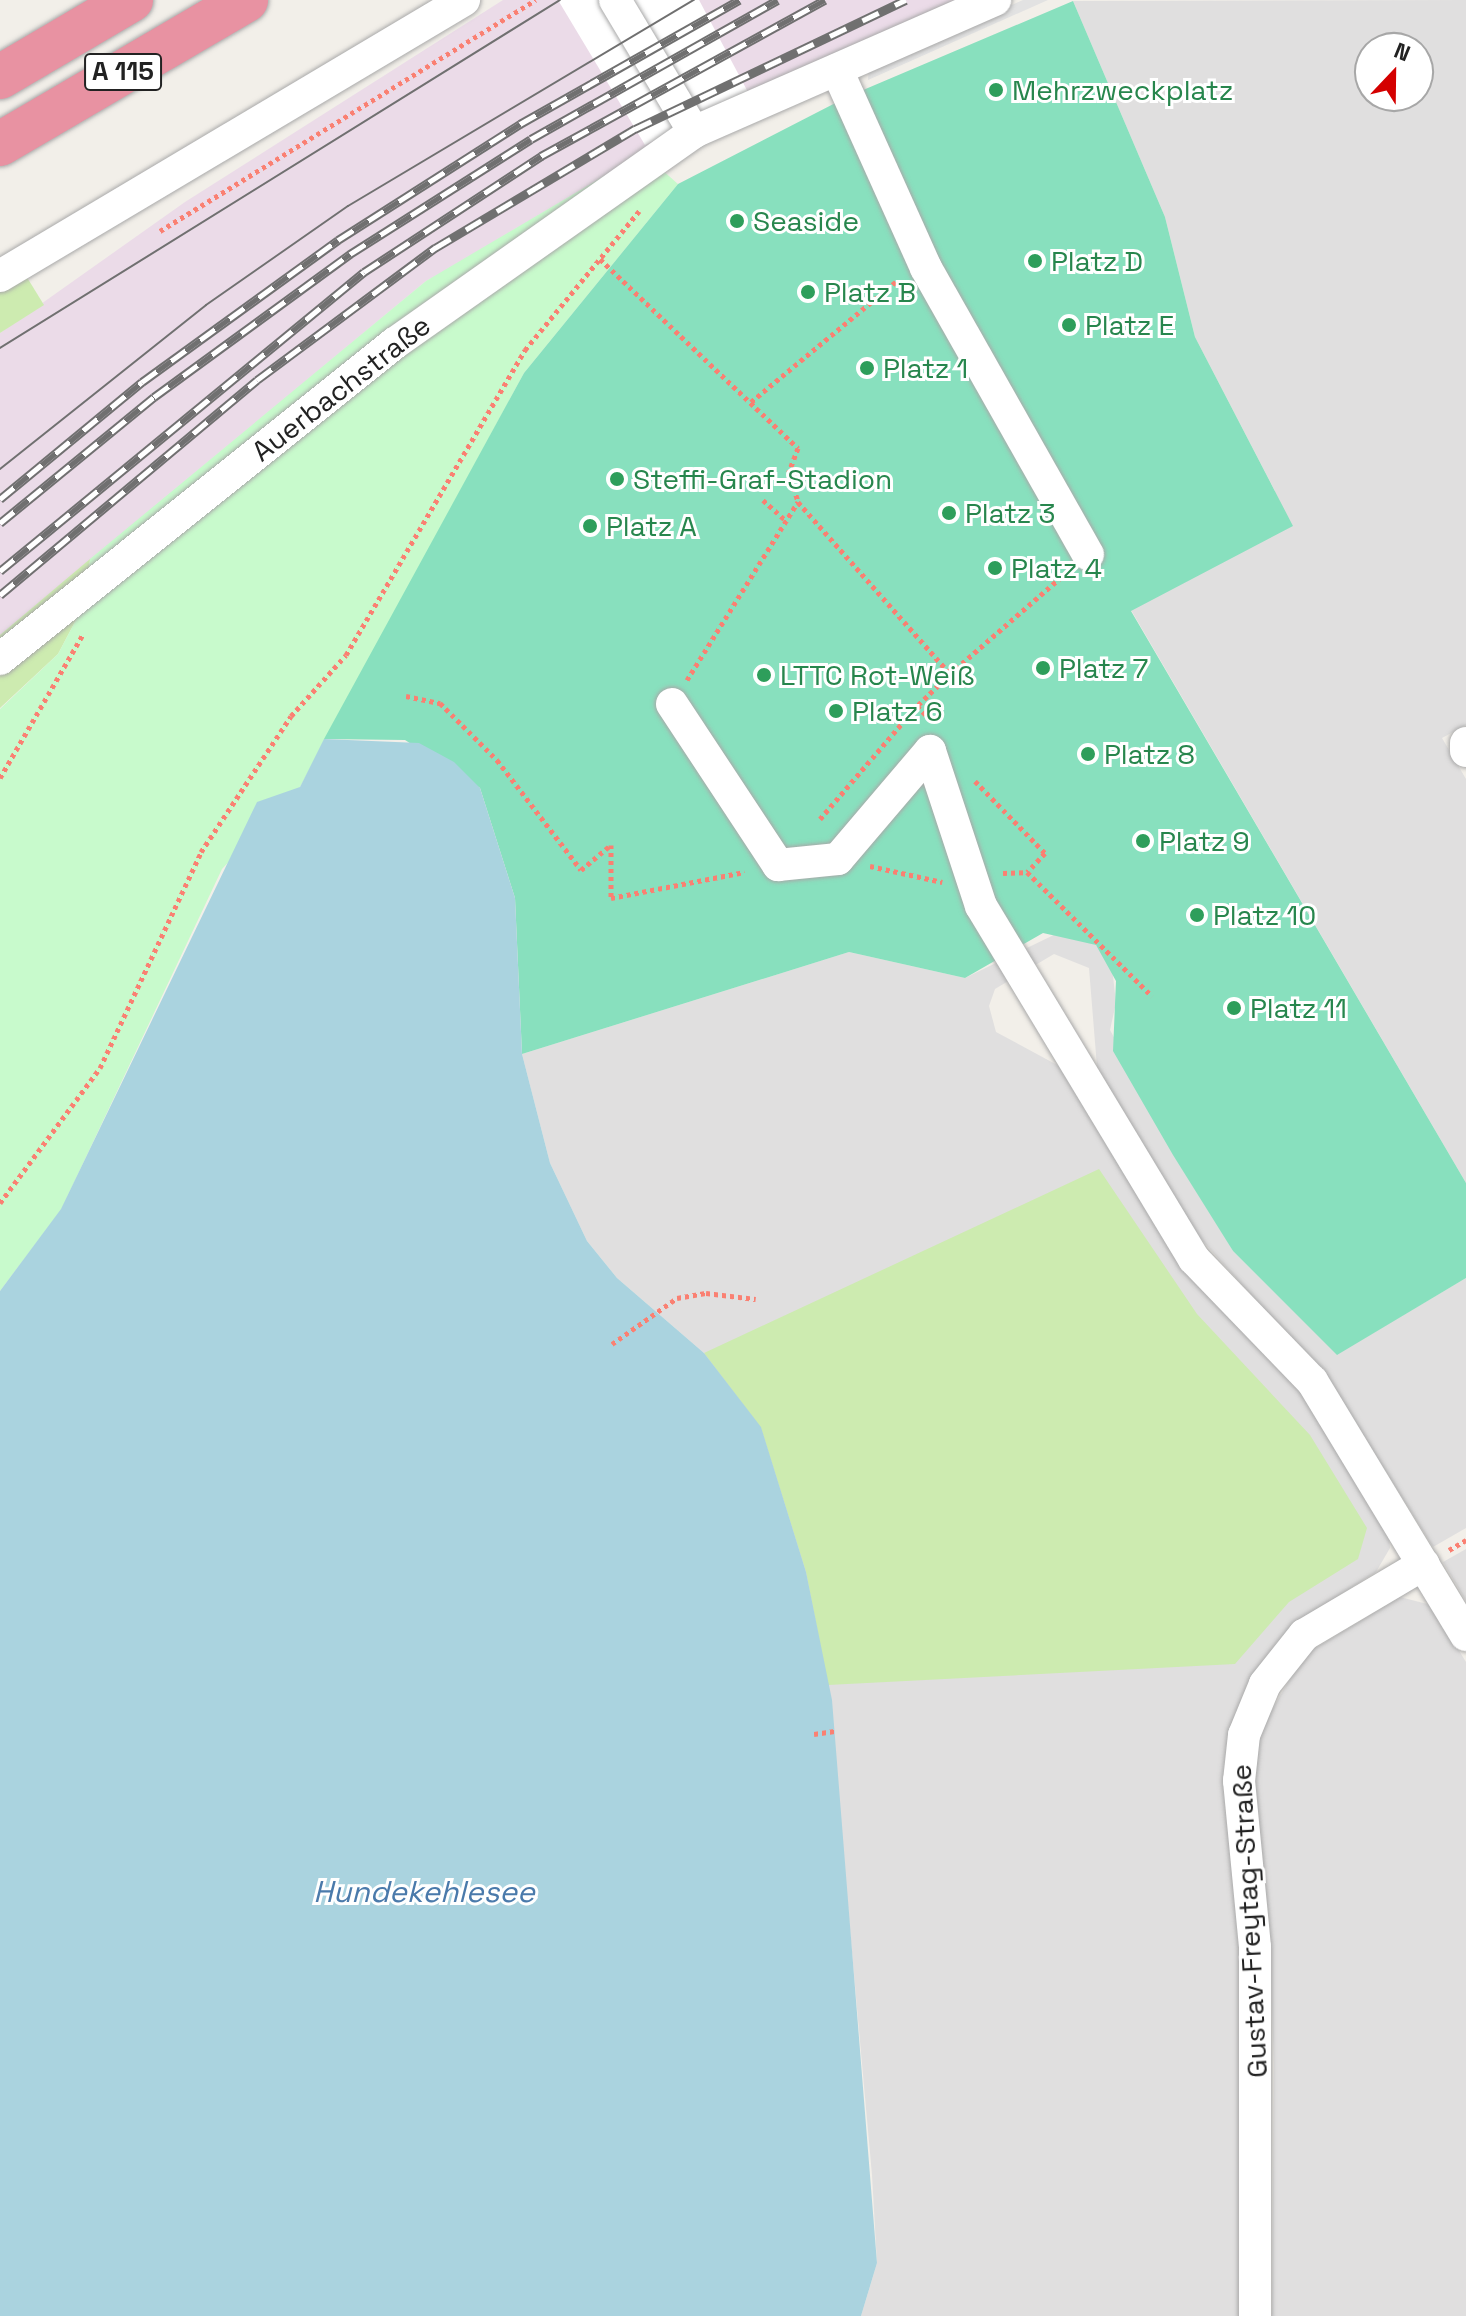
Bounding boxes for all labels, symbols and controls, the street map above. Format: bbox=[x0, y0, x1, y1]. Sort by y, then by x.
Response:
north arrow bbox=[1354, 32, 1434, 112]
text: N bbox=[1390, 36, 1414, 67]
road number: A 115 bbox=[83, 50, 163, 94]
place label: Mehrzweckplatz bbox=[1012, 73, 1233, 107]
marker: Mehrzweckplatz bbox=[987, 81, 1005, 99]
place label: Seaside bbox=[753, 204, 859, 238]
marker: Seaside bbox=[728, 212, 746, 230]
place label: Platz D bbox=[1051, 244, 1143, 278]
marker: Platz D bbox=[1026, 252, 1044, 270]
place label: Platz B bbox=[824, 275, 916, 309]
marker: Platz B bbox=[799, 283, 817, 301]
street label: Auerbachstraße bbox=[245, 308, 437, 468]
place label: Platz E bbox=[1085, 308, 1174, 342]
marker: Platz E bbox=[1060, 316, 1078, 334]
place label: Platz 1 bbox=[883, 351, 968, 385]
marker: Platz 1 bbox=[858, 359, 876, 377]
place label: Steffi-Graf-Stadion bbox=[633, 462, 892, 496]
marker: Steffi-Graf-Stadion bbox=[608, 470, 626, 488]
place label: Platz 3 bbox=[965, 496, 1055, 530]
marker: Platz 3 bbox=[940, 504, 958, 522]
place label: Platz A bbox=[606, 509, 697, 543]
marker: Platz A bbox=[581, 517, 599, 535]
place label: Platz 4 bbox=[1011, 551, 1102, 585]
marker: Platz 4 bbox=[986, 559, 1004, 577]
place label: Platz 7 bbox=[1059, 651, 1148, 685]
place label: LTTC Rot-Weiß bbox=[780, 658, 974, 692]
marker: Platz 7 bbox=[1034, 659, 1052, 677]
marker: LTTC Rot-Weiß bbox=[755, 666, 773, 684]
place label: Platz 6 bbox=[852, 694, 943, 728]
marker: Platz 6 bbox=[827, 702, 845, 720]
place label: Platz 8 bbox=[1104, 737, 1195, 771]
marker: Platz 8 bbox=[1079, 745, 1097, 763]
place label: Platz 9 bbox=[1159, 824, 1250, 858]
marker: Platz 9 bbox=[1134, 832, 1152, 850]
place label: Platz 10 bbox=[1213, 898, 1316, 932]
marker: Platz 10 bbox=[1188, 906, 1206, 924]
place label: Platz 11 bbox=[1250, 991, 1347, 1025]
marker: Platz 11 bbox=[1225, 999, 1243, 1017]
street label: Gustav-Freytag-Straße bbox=[1224, 1763, 1274, 2079]
water label: Hundekehlesee bbox=[313, 1874, 535, 1910]

